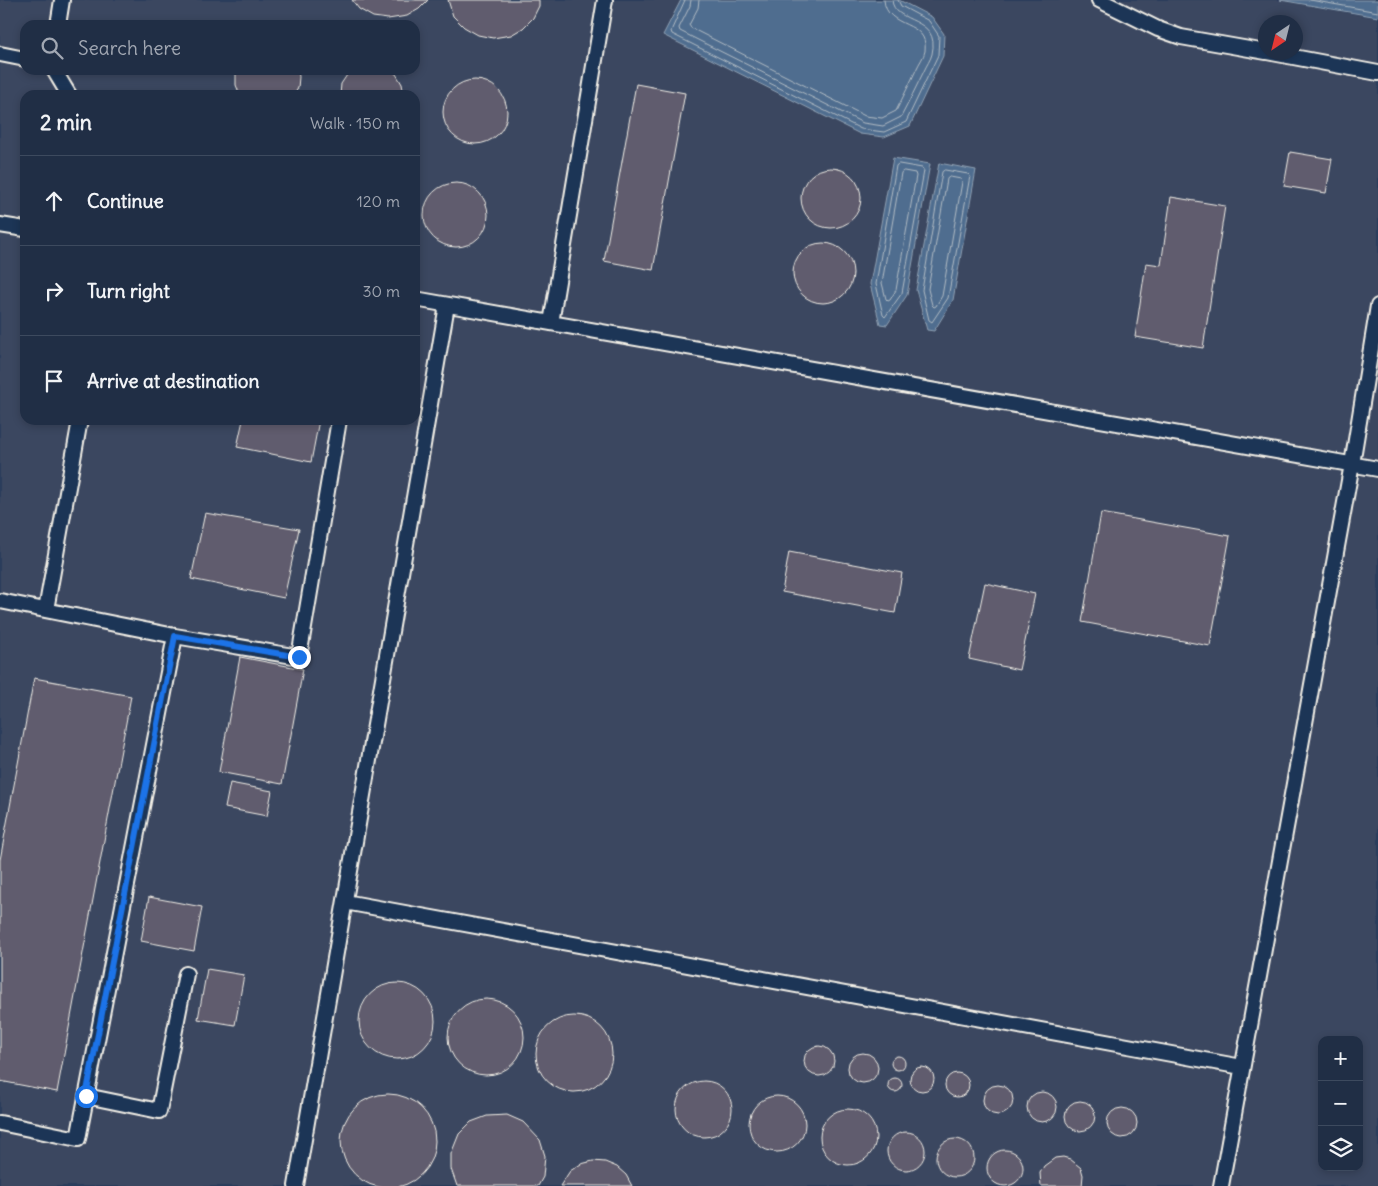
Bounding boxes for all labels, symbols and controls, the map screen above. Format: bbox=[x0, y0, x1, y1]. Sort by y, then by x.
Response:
north arrow bbox=[1258, 15, 1303, 60]
search box bbox=[20, 20, 420, 75]
icon: search bbox=[38, 34, 66, 62]
text: Search here bbox=[78, 36, 181, 60]
text: 2 min bbox=[40, 109, 92, 136]
text: Walk · 150 m bbox=[310, 113, 400, 133]
icon: ahead bbox=[40, 187, 68, 215]
text: Continue bbox=[87, 189, 164, 213]
text: 120 m bbox=[357, 191, 400, 211]
icon: right bbox=[40, 277, 68, 305]
text: Turn right bbox=[87, 279, 170, 303]
text: 30 m bbox=[363, 281, 400, 301]
icon: arrive bbox=[40, 367, 68, 395]
text: Arrive at destination bbox=[87, 369, 260, 393]
route end bbox=[288, 646, 311, 669]
map controls bbox=[1318, 1036, 1363, 1171]
button: + bbox=[1318, 1036, 1363, 1081]
button: − bbox=[1318, 1081, 1363, 1126]
route start bbox=[75, 1085, 98, 1108]
button: layers bbox=[1318, 1126, 1363, 1171]

